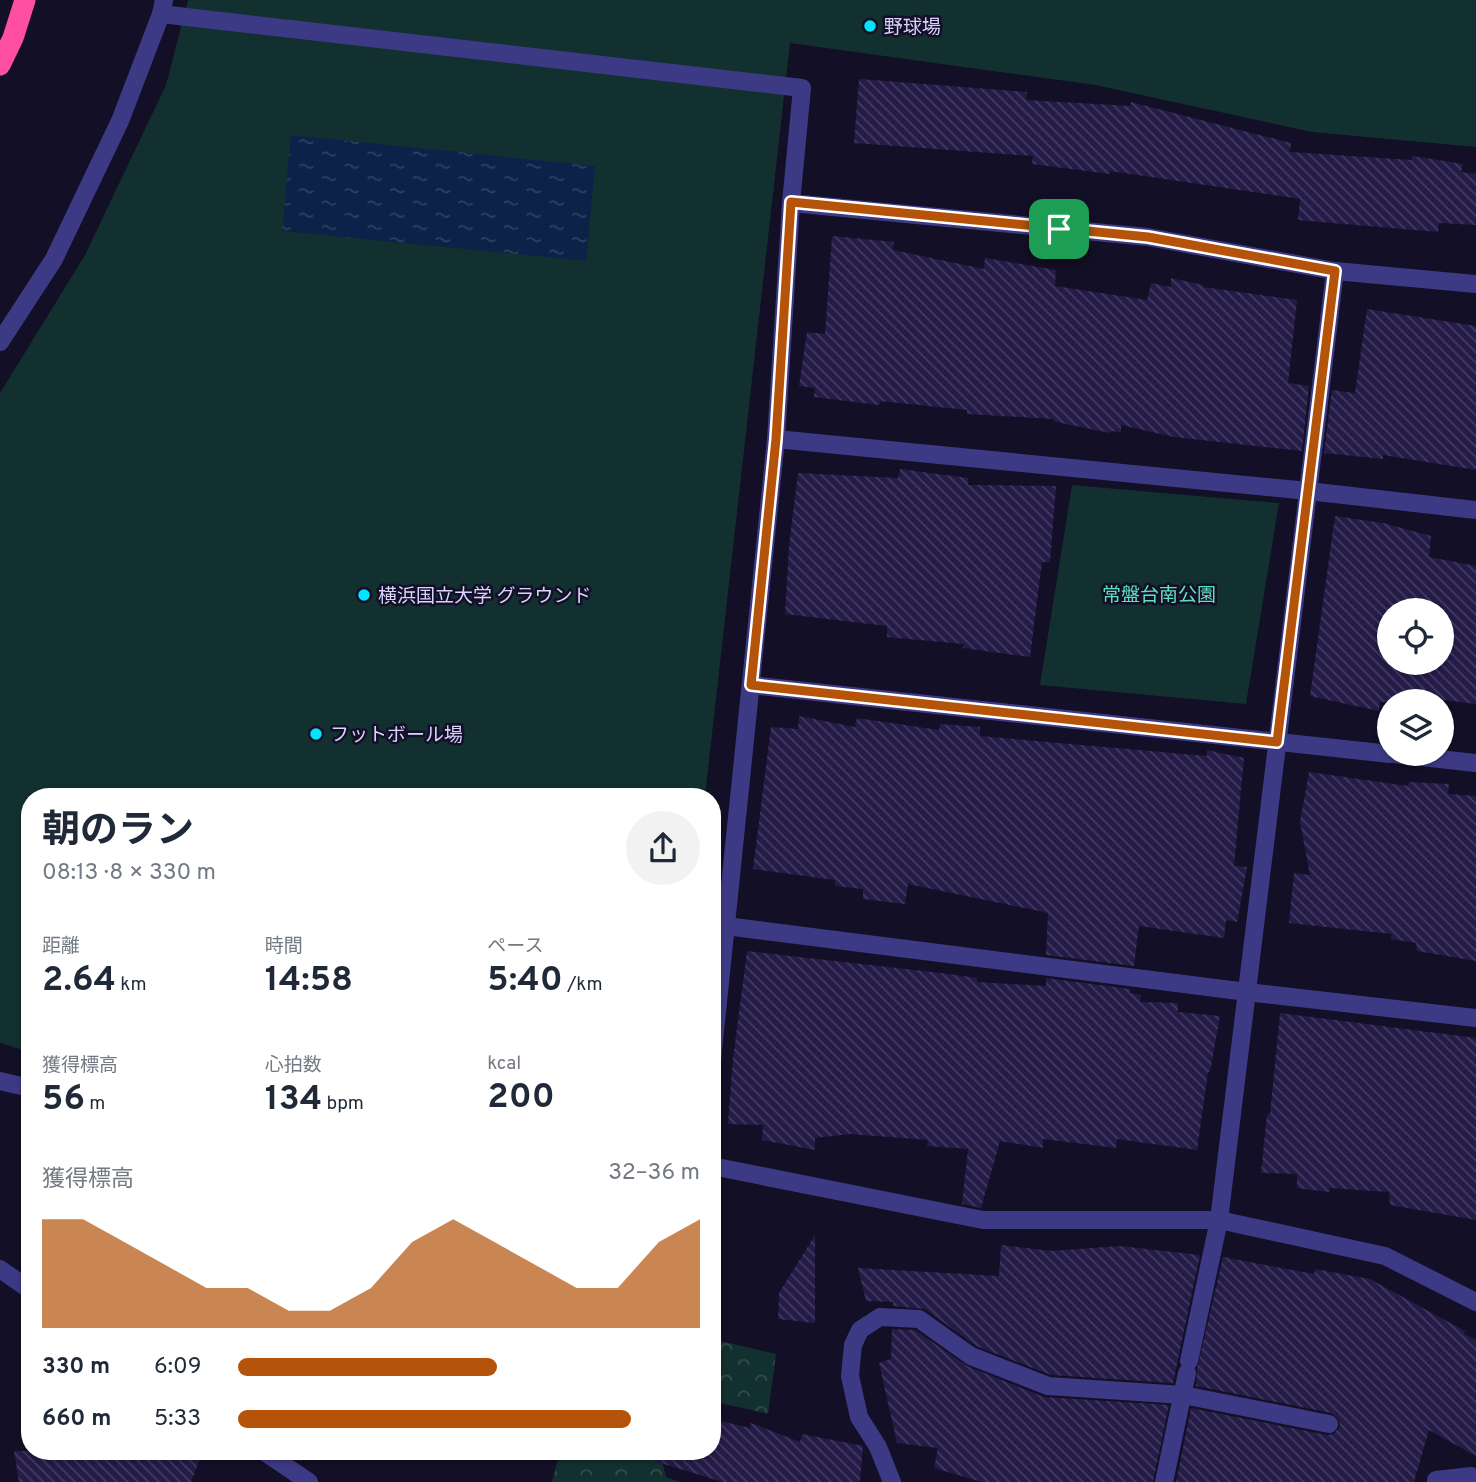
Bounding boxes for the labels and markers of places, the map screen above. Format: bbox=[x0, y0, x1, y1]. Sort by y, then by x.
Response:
place label: 野球場 bbox=[884, 16, 941, 40]
marker: 野球場 bbox=[862, 18, 878, 34]
pin bbox=[1029, 199, 1089, 259]
place label: 横浜国立大学 グラウンド bbox=[378, 585, 591, 609]
marker: 横浜国立大学 グラウンド bbox=[356, 587, 372, 603]
place label: フットボール場 bbox=[330, 724, 463, 748]
marker: フットボール場 bbox=[308, 726, 324, 742]

